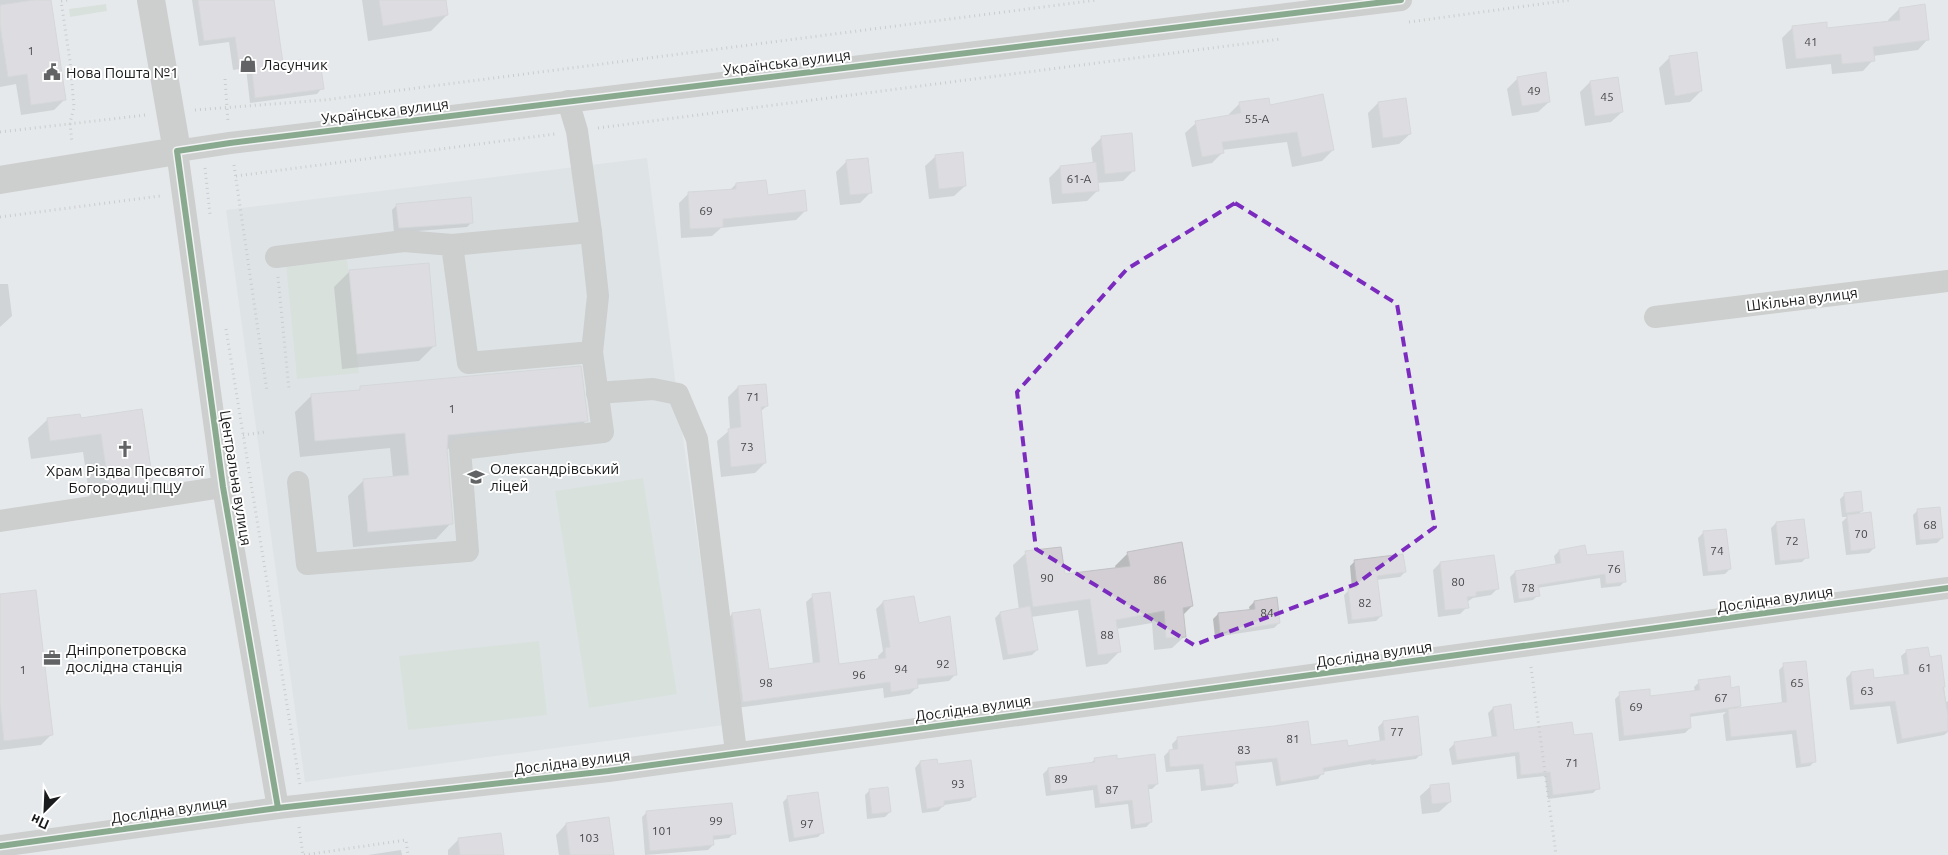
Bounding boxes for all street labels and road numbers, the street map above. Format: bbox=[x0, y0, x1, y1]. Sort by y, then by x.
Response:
street label: Українська вулиця bbox=[722, 46, 852, 78]
street label: Українська вулиця bbox=[320, 95, 450, 127]
street label: Шкільна вулиця bbox=[1745, 284, 1859, 314]
street label: Центральна вулиця bbox=[217, 409, 255, 547]
street label: Дослідна вулиця bbox=[1716, 582, 1834, 616]
street label: Дослідна вулиця bbox=[1315, 637, 1433, 671]
street label: Дослідна вулиця bbox=[914, 691, 1032, 725]
street label: Дослідна вулиця bbox=[513, 746, 631, 778]
street label: Дослідна вулиця bbox=[110, 793, 228, 827]

